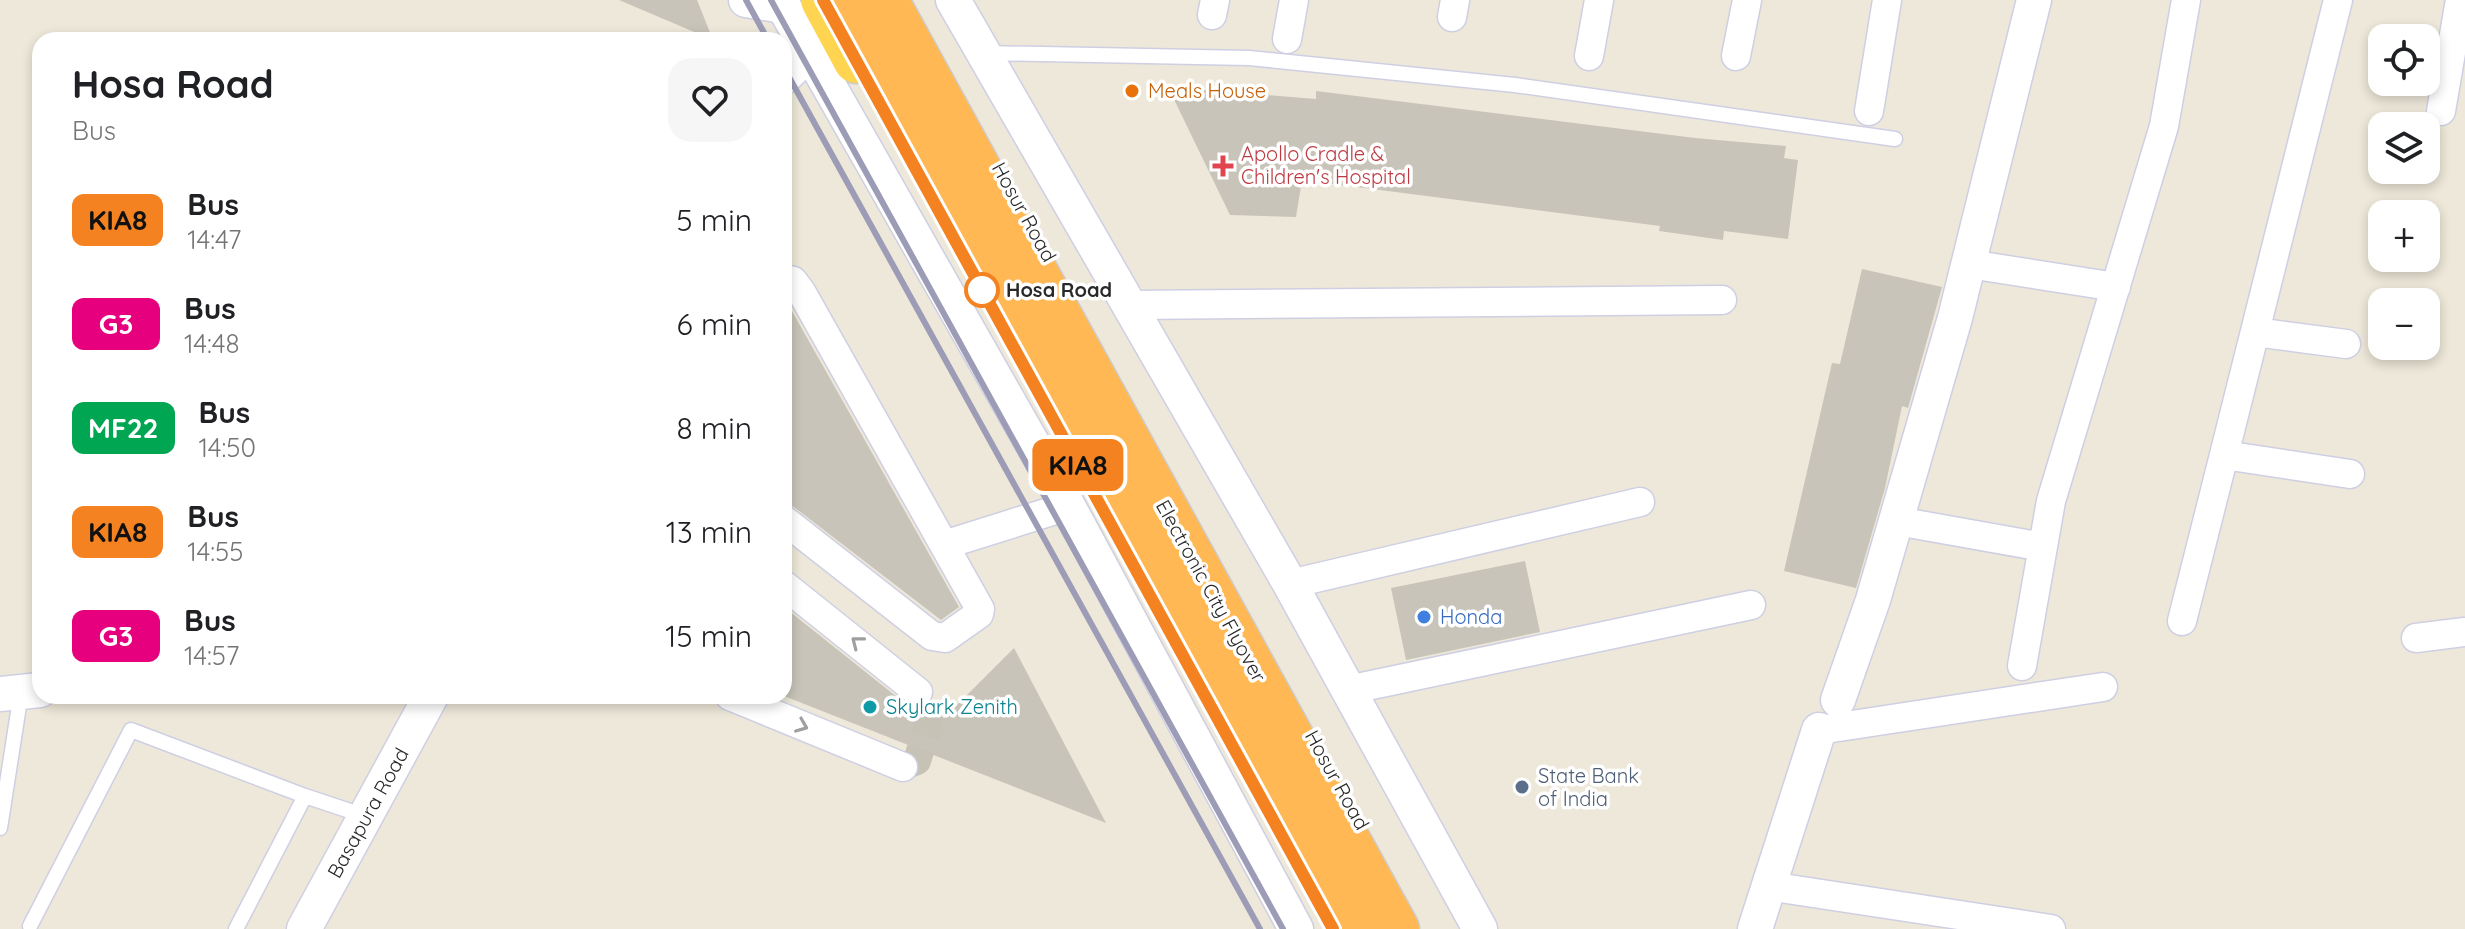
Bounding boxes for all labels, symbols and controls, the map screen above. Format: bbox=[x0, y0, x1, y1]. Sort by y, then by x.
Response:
map controls bbox=[2368, 24, 2440, 360]
button: locate bbox=[2368, 24, 2440, 96]
button: heart bbox=[668, 58, 752, 142]
text: Hosa Road bbox=[72, 60, 274, 108]
place label: Meals House bbox=[1148, 78, 1266, 103]
marker: Meals House bbox=[1123, 82, 1141, 100]
button: layers bbox=[2368, 112, 2440, 184]
text: Bus bbox=[72, 114, 116, 147]
place label: Apollo Cradle & Children's Hospital bbox=[1241, 141, 1411, 189]
marker: Apollo Cradle & Children's Hospital bbox=[1212, 155, 1234, 177]
street label: Hosur Road bbox=[987, 158, 1062, 266]
text: Bus bbox=[187, 185, 239, 223]
button: + bbox=[2368, 200, 2440, 272]
text: 5 min bbox=[676, 201, 752, 239]
text: KIA8 bbox=[88, 202, 147, 237]
text: 14:47 bbox=[187, 223, 241, 256]
marker: Hosa Road bbox=[965, 273, 999, 307]
place label: Hosa Road bbox=[1006, 277, 1112, 302]
button: − bbox=[2368, 288, 2440, 360]
text: Bus bbox=[184, 289, 236, 327]
text: 6 min bbox=[677, 305, 752, 343]
text: G3 bbox=[99, 306, 133, 341]
text: 14:48 bbox=[184, 327, 240, 360]
text: Bus bbox=[199, 393, 250, 431]
text: 8 min bbox=[676, 409, 752, 447]
text: MF22 bbox=[88, 410, 159, 445]
text: 14:50 bbox=[199, 431, 256, 464]
line badge: KIA8 bbox=[1022, 439, 1134, 491]
text: KIA8 bbox=[1048, 447, 1108, 482]
street label: Electronic City Flyover bbox=[1151, 495, 1272, 686]
text: Bus bbox=[187, 497, 239, 535]
text: 13 min bbox=[666, 513, 752, 551]
text: KIA8 bbox=[88, 514, 147, 549]
text: 14:55 bbox=[187, 535, 243, 568]
text: Bus bbox=[184, 601, 236, 639]
place label: Honda bbox=[1440, 604, 1502, 629]
marker: Honda bbox=[1415, 608, 1433, 626]
text: 15 min bbox=[665, 617, 752, 655]
text: G3 bbox=[99, 618, 133, 653]
one-way arrow bbox=[851, 638, 866, 652]
text: 14:57 bbox=[184, 639, 239, 672]
place label: Skylark Zenith bbox=[886, 694, 1018, 719]
marker: Skylark Zenith bbox=[861, 698, 879, 716]
one-way arrow bbox=[794, 716, 808, 732]
street label: Hosur Road bbox=[1300, 726, 1375, 834]
street label: Basapura Road bbox=[321, 743, 414, 882]
place label: State Bank of India bbox=[1538, 763, 1639, 811]
marker: State Bank of India bbox=[1513, 778, 1531, 796]

